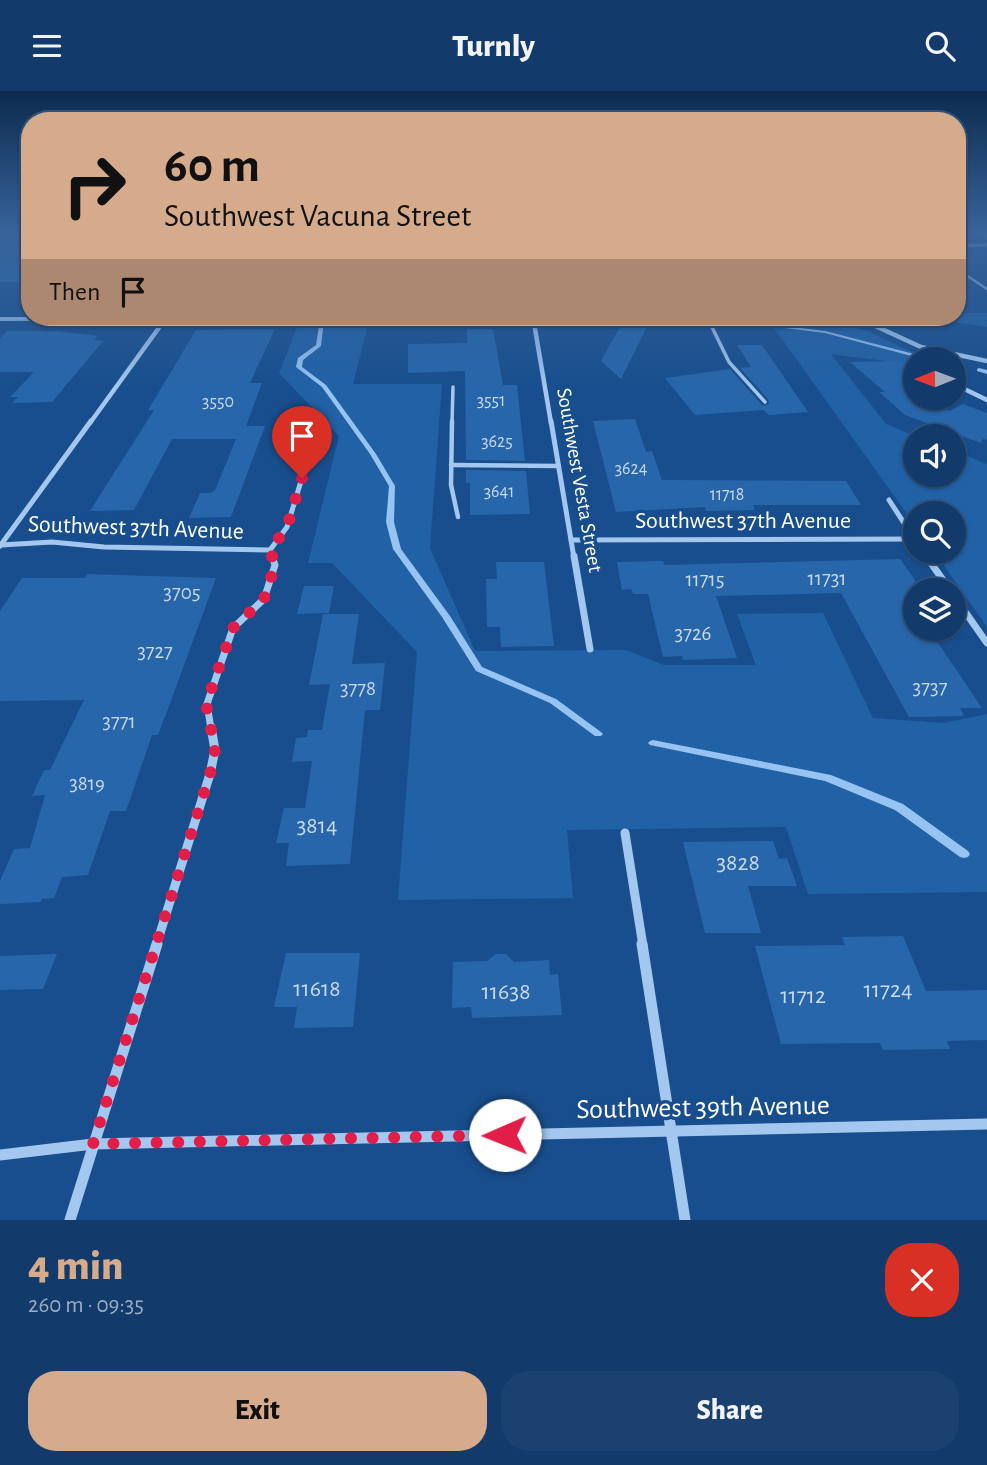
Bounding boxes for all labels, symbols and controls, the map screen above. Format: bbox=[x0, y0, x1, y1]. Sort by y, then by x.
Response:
icon: menu bbox=[28, 27, 66, 65]
icon: search bbox=[921, 27, 959, 65]
text: Turnly bbox=[452, 30, 535, 62]
icon: right bbox=[49, 140, 140, 231]
text: 60 m bbox=[164, 142, 260, 191]
text: Southwest Vacuna Street bbox=[164, 200, 471, 232]
icon: arrive bbox=[114, 273, 152, 311]
text: Then bbox=[49, 279, 100, 305]
north arrow bbox=[903, 347, 966, 409]
map controls bbox=[903, 347, 966, 641]
street label: Southwest Vesta Street bbox=[553, 386, 606, 574]
house number: 3551 bbox=[477, 392, 505, 410]
house number: 3550 bbox=[202, 393, 234, 411]
pin bbox=[272, 406, 332, 478]
icon: arrive bbox=[283, 417, 321, 455]
button: sound bbox=[903, 424, 966, 487]
house number: 3625 bbox=[481, 433, 513, 451]
house number: 3624 bbox=[615, 460, 648, 478]
house number: 3641 bbox=[484, 483, 514, 501]
house number: 11718 bbox=[710, 486, 744, 504]
button: search bbox=[903, 501, 966, 564]
street label: Southwest 37th Avenue bbox=[635, 509, 851, 533]
street label: Southwest 37th Avenue bbox=[28, 512, 244, 544]
house number: 11731 bbox=[807, 568, 847, 589]
house number: 11715 bbox=[685, 569, 725, 590]
button: layers bbox=[903, 578, 966, 641]
house number: 3705 bbox=[163, 582, 201, 603]
house number: 3726 bbox=[675, 623, 711, 644]
house number: 3727 bbox=[137, 641, 173, 662]
house number: 3737 bbox=[913, 677, 948, 698]
house number: 3778 bbox=[340, 678, 376, 699]
house number: 3771 bbox=[102, 711, 136, 732]
house number: 3819 bbox=[69, 773, 105, 794]
house number: 3814 bbox=[296, 814, 338, 838]
house number: 3828 bbox=[716, 851, 760, 875]
house number: 11618 bbox=[293, 977, 341, 1001]
house number: 11724 bbox=[864, 978, 912, 1002]
house number: 11638 bbox=[481, 980, 531, 1004]
house number: 11712 bbox=[780, 984, 826, 1008]
street label: Southwest 39th Avenue bbox=[576, 1092, 830, 1124]
position arrow bbox=[468, 1098, 542, 1172]
button: close bbox=[885, 1243, 959, 1317]
text: 4 min bbox=[28, 1245, 124, 1287]
text: 260 m · 09:35 bbox=[28, 1294, 144, 1317]
button: Exit bbox=[28, 1371, 487, 1451]
button: Share bbox=[501, 1371, 959, 1451]

